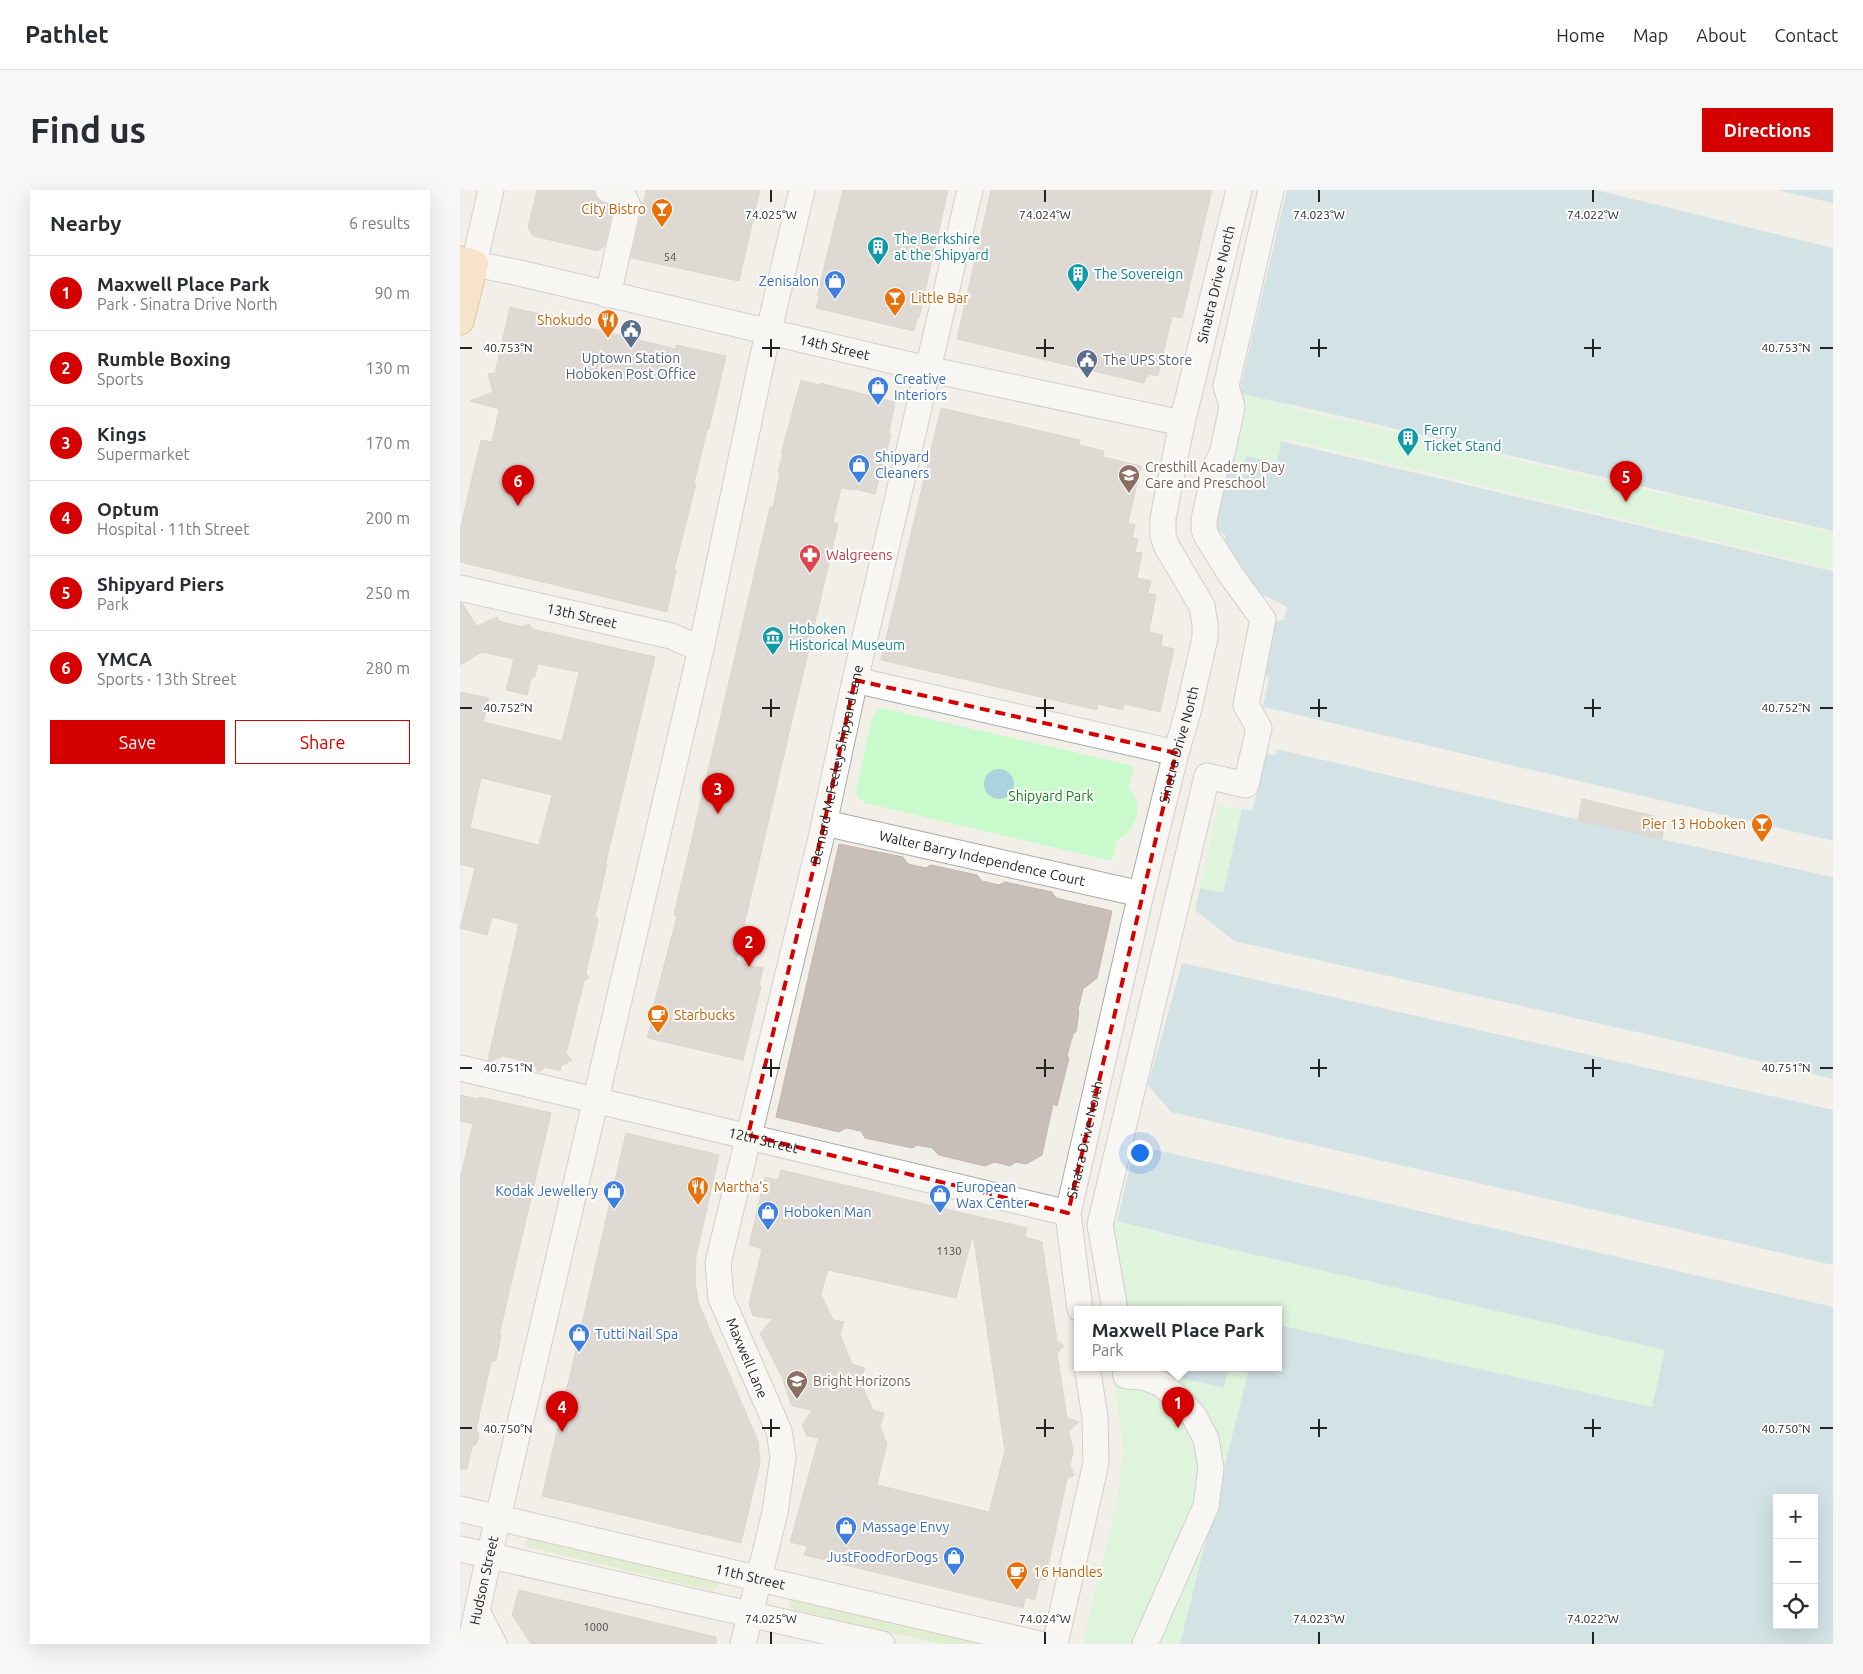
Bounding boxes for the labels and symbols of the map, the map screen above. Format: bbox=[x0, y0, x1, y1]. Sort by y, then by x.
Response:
bar icon: City Bistro bbox=[650, 197, 674, 228]
place label: City Bistro bbox=[581, 201, 646, 217]
text: 74.025°W bbox=[745, 208, 797, 221]
text: 74.024°W bbox=[1019, 208, 1071, 221]
text: 74.023°W bbox=[1293, 208, 1345, 221]
text: 74.022°W bbox=[1567, 208, 1619, 221]
street label: Sinatra Drive North bbox=[1194, 224, 1238, 345]
place label: The Berkshire at the Shipyard bbox=[894, 231, 989, 263]
building icon: The Berkshire at the Shipyard bbox=[866, 235, 890, 266]
house number: 54 bbox=[664, 251, 676, 263]
building icon: The Sovereign bbox=[1066, 262, 1090, 293]
place label: The Sovereign bbox=[1094, 266, 1183, 282]
shop icon: Zenisalon bbox=[823, 269, 847, 300]
place label: Zenisalon bbox=[759, 273, 819, 289]
bar icon: Little Bar bbox=[883, 286, 907, 317]
place label: Little Bar bbox=[911, 290, 969, 306]
restaurant icon: Shokudo bbox=[596, 308, 620, 339]
place label: Shokudo bbox=[537, 312, 592, 328]
public building icon: Uptown Station Hoboken Post Office bbox=[619, 318, 643, 349]
street label: 14th Street bbox=[798, 331, 872, 363]
text: 40.753°N bbox=[483, 341, 533, 354]
text: 40.753°N bbox=[1761, 341, 1811, 354]
public building icon: The UPS Store bbox=[1075, 348, 1099, 379]
place label: Uptown Station Hoboken Post Office bbox=[566, 350, 696, 382]
place label: The UPS Store bbox=[1103, 352, 1192, 368]
place label: Creative Interiors bbox=[894, 371, 947, 403]
shop icon: Creative Interiors bbox=[866, 375, 890, 406]
place label: Ferry Ticket Stand bbox=[1424, 422, 1501, 454]
building icon: Ferry Ticket Stand bbox=[1396, 426, 1420, 457]
place label: Shipyard Cleaners bbox=[875, 449, 929, 481]
shop icon: Shipyard Cleaners bbox=[847, 453, 871, 484]
place label: Cresthill Academy Day Care and Preschool bbox=[1145, 459, 1285, 491]
pin: 5 bbox=[1610, 461, 1642, 502]
school or university icon: Cresthill Academy Day Care and Preschool bbox=[1117, 463, 1141, 494]
pin: 6 bbox=[502, 465, 534, 506]
pharmacy icon: Walgreens bbox=[798, 543, 822, 574]
place label: Walgreens bbox=[826, 547, 892, 563]
street label: 13th Street bbox=[545, 600, 619, 632]
place label: Hoboken Historical Museum bbox=[789, 621, 905, 653]
museum icon: Hoboken Historical Museum bbox=[761, 625, 785, 656]
street label: Bernard McFeeley Shipyard Lane bbox=[807, 663, 866, 867]
street label: Sinatra Drive North bbox=[1156, 685, 1202, 805]
text: 40.752°N bbox=[483, 701, 533, 714]
text: 40.752°N bbox=[1761, 701, 1811, 714]
pin: 3 bbox=[702, 773, 734, 814]
park label: Shipyard Park bbox=[1008, 788, 1094, 804]
bar icon: Pier 13 Hoboken bbox=[1750, 812, 1774, 843]
place label: Pier 13 Hoboken bbox=[1642, 816, 1746, 832]
street label: Walter Barry Independence Court bbox=[878, 827, 1087, 889]
pin: 2 bbox=[733, 926, 765, 967]
cafe icon: Starbucks bbox=[646, 1003, 670, 1034]
place label: Starbucks bbox=[674, 1007, 735, 1023]
text: 40.751°N bbox=[483, 1061, 533, 1074]
text: 40.751°N bbox=[1761, 1061, 1811, 1074]
street label: Sinatra Drive North bbox=[1064, 1079, 1106, 1200]
street label: 12th Street bbox=[727, 1124, 801, 1157]
your location bbox=[1127, 1140, 1153, 1166]
restaurant icon: Martha’s bbox=[686, 1175, 710, 1206]
shop icon: Kodak Jewellery bbox=[602, 1179, 626, 1210]
place label: Martha’s bbox=[714, 1179, 768, 1195]
place label: European Wax Center bbox=[956, 1179, 1030, 1211]
place label: Kodak Jewellery bbox=[495, 1183, 598, 1199]
shop icon: European Wax Center bbox=[928, 1183, 952, 1214]
shop icon: Hoboken Man bbox=[756, 1200, 780, 1231]
place label: Hoboken Man bbox=[784, 1204, 871, 1220]
house number: 1130 bbox=[937, 1245, 961, 1257]
street label: Maxwell Lane bbox=[723, 1315, 771, 1401]
shop icon: Tutti Nail Spa bbox=[567, 1322, 591, 1353]
place label: Tutti Nail Spa bbox=[595, 1326, 678, 1342]
school or university icon: Bright Horizons bbox=[785, 1369, 809, 1400]
place label: Bright Horizons bbox=[813, 1373, 911, 1389]
pin: 1 bbox=[1162, 1387, 1194, 1428]
pin: 4 bbox=[546, 1391, 578, 1432]
text: 40.750°N bbox=[483, 1422, 533, 1435]
text: 40.750°N bbox=[1761, 1422, 1811, 1435]
shop icon: Massage Envy bbox=[834, 1515, 858, 1546]
place label: Massage Envy bbox=[862, 1519, 950, 1535]
street label: Hudson Street bbox=[466, 1534, 502, 1626]
shop icon: JustFoodForDogs bbox=[942, 1545, 966, 1576]
place label: JustFoodForDogs bbox=[827, 1549, 938, 1565]
cafe icon: 16 Handles bbox=[1005, 1560, 1029, 1591]
street label: 11th Street bbox=[713, 1561, 787, 1593]
place label: 16 Handles bbox=[1033, 1564, 1103, 1580]
text: 74.025°W bbox=[745, 1612, 797, 1625]
text: 74.024°W bbox=[1019, 1612, 1071, 1625]
text: 74.023°W bbox=[1293, 1612, 1345, 1625]
text: 74.022°W bbox=[1567, 1612, 1619, 1625]
house number: 1000 bbox=[584, 1621, 608, 1633]

